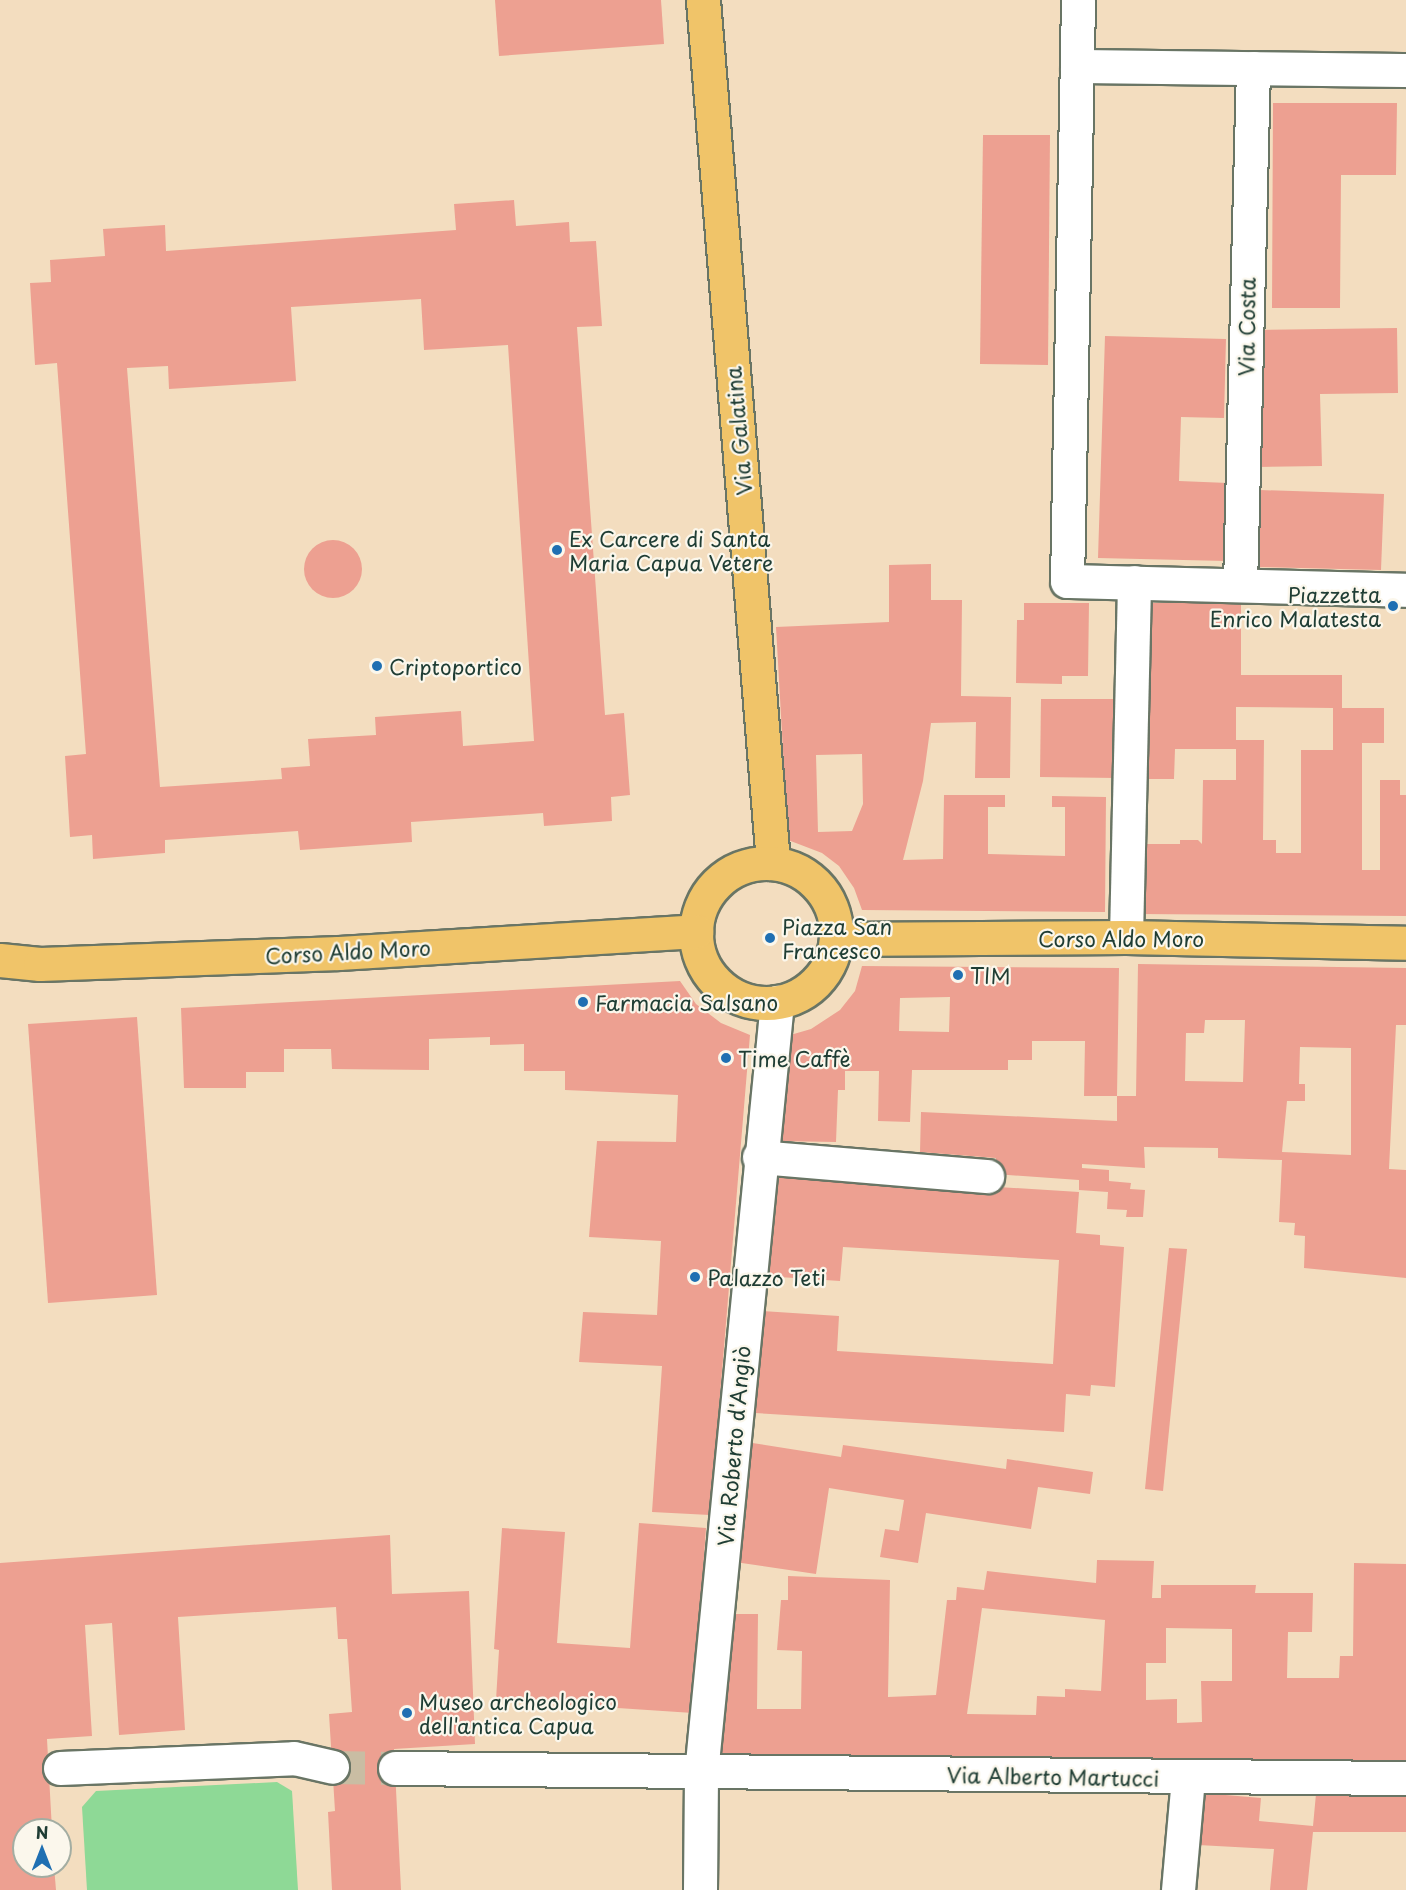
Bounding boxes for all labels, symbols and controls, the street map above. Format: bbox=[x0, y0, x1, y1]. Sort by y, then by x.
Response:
street label: Via Costa bbox=[1233, 278, 1259, 376]
street label: Via Galatina bbox=[720, 366, 756, 496]
place label: Ex Carcere di Santa Maria Capua Vetere bbox=[569, 525, 773, 575]
marker: Ex Carcere di Santa Maria Capua Vetere bbox=[550, 543, 564, 557]
place label: Piazzetta Enrico Malatesta bbox=[1208, 581, 1381, 631]
marker: Piazzetta Enrico Malatesta bbox=[1386, 599, 1400, 613]
place label: Criptoportico bbox=[389, 653, 522, 679]
marker: Criptoportico bbox=[370, 659, 384, 673]
place label: Piazza San Francesco bbox=[782, 913, 892, 963]
street label: Corso Aldo Moro bbox=[1037, 925, 1205, 951]
marker: Piazza San Francesco bbox=[763, 931, 777, 945]
street label: Corso Aldo Moro bbox=[263, 934, 433, 968]
place label: TIM bbox=[970, 962, 1011, 988]
marker: TIM bbox=[951, 968, 965, 982]
place label: Farmacia Salsano bbox=[595, 989, 778, 1015]
marker: Farmacia Salsano bbox=[576, 995, 590, 1009]
place label: Time Caffè bbox=[738, 1045, 851, 1071]
marker: Time Caffè bbox=[719, 1051, 733, 1065]
place label: Palazzo Teti bbox=[707, 1264, 826, 1290]
marker: Palazzo Teti bbox=[688, 1270, 702, 1284]
street label: Via Roberto d'Angiò bbox=[712, 1345, 754, 1547]
place label: Museo archeologico dell'antica Capua bbox=[419, 1688, 618, 1738]
marker: Museo archeologico dell'antica Capua bbox=[400, 1706, 414, 1720]
street label: Via Alberto Martucci bbox=[946, 1762, 1160, 1790]
north arrow bbox=[12, 1818, 72, 1878]
text: N bbox=[36, 1820, 48, 1844]

